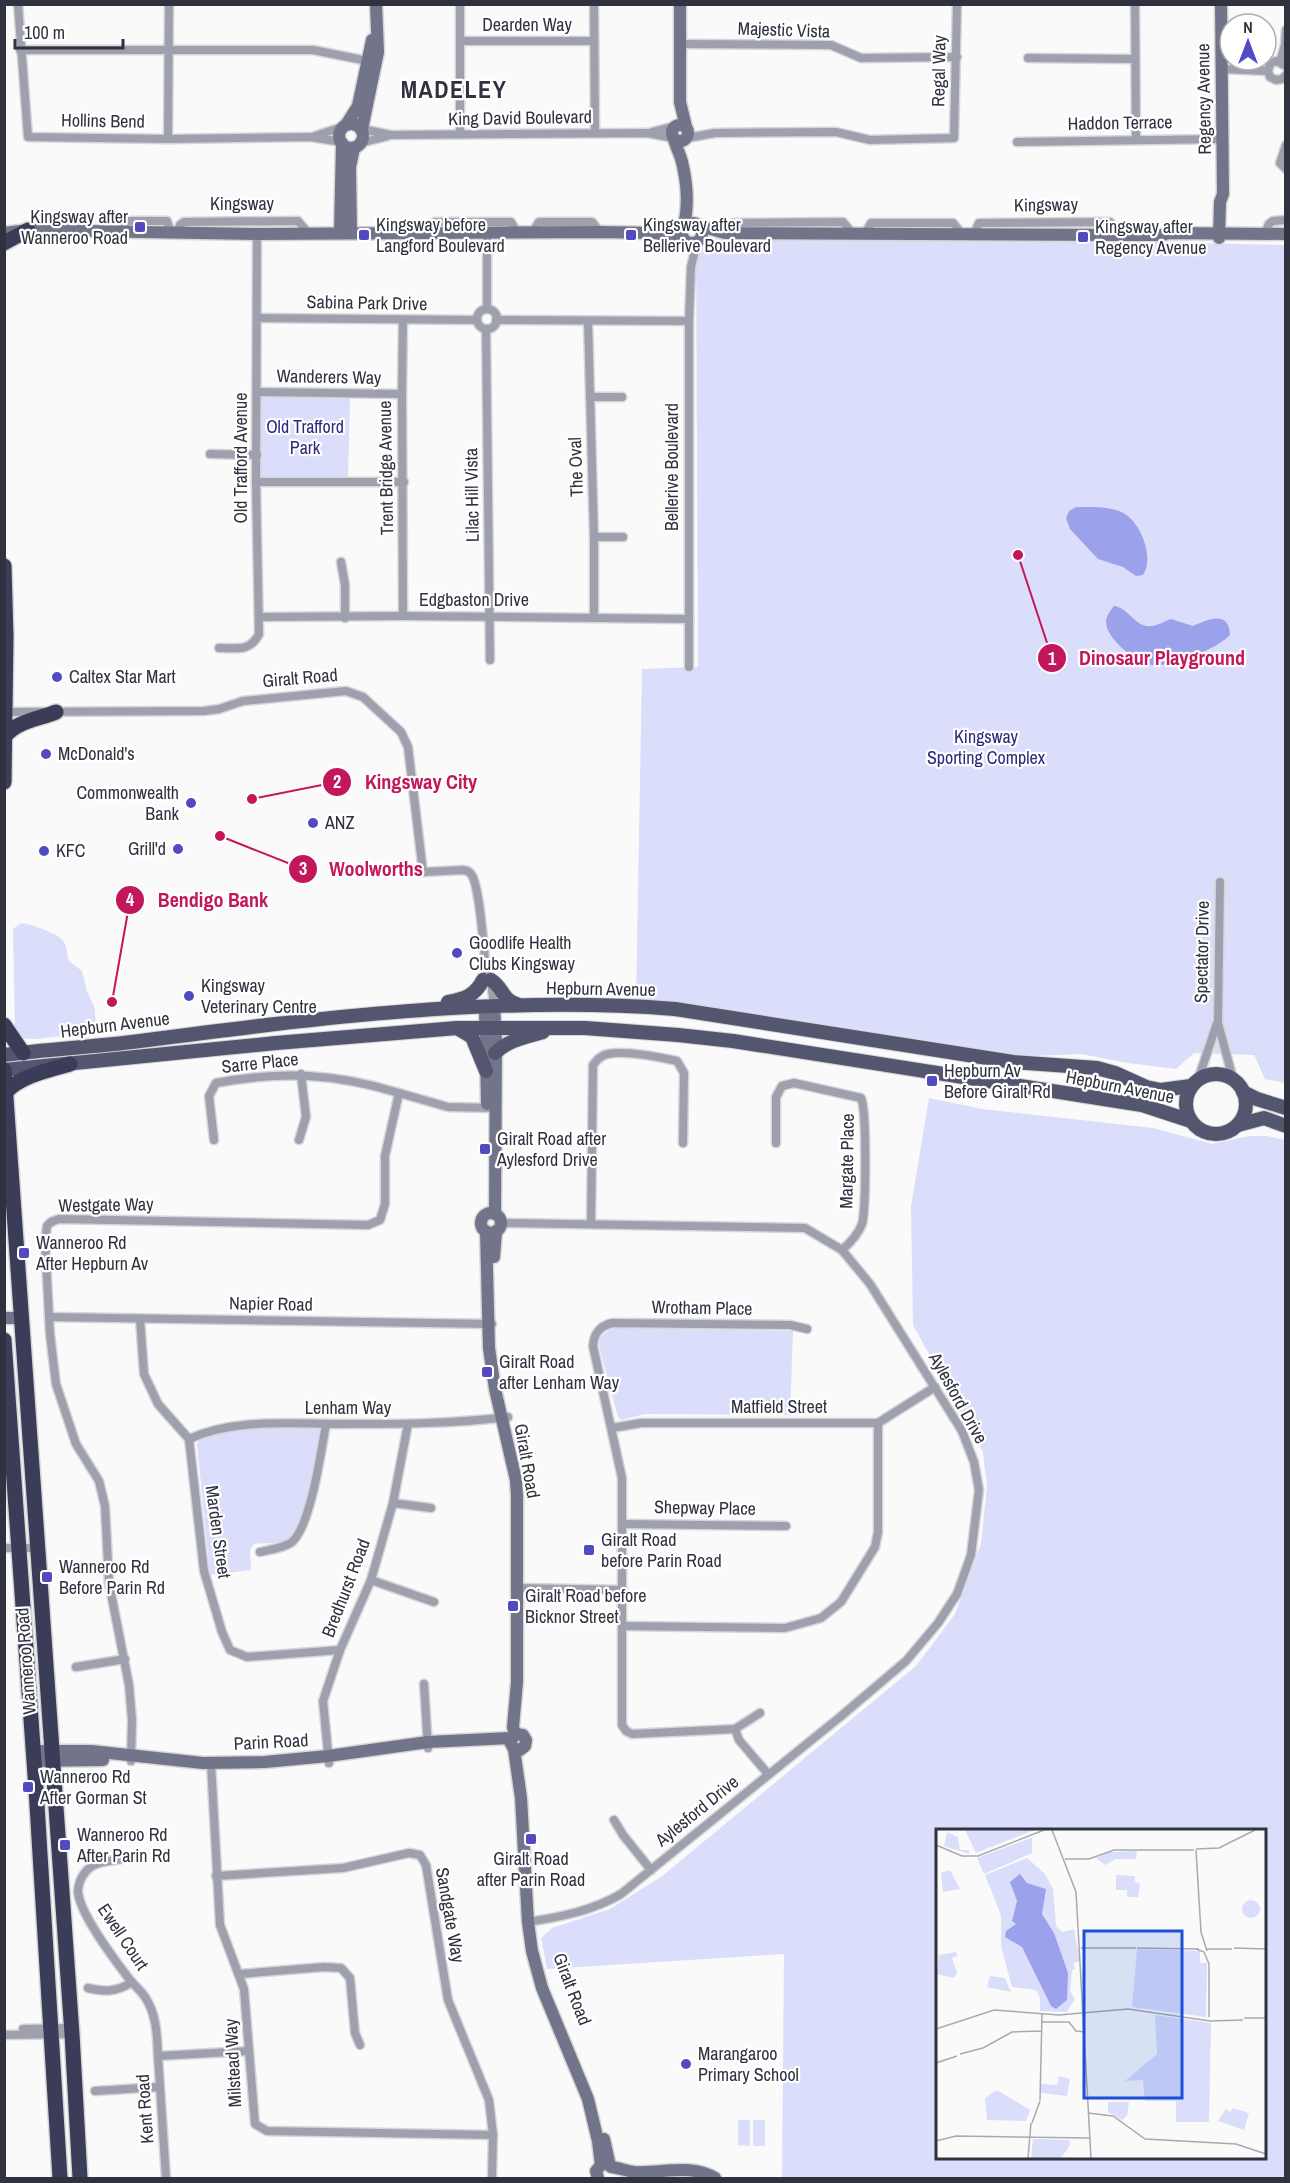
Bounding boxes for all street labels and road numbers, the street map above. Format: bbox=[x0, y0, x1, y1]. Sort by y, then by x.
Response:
street label: Dearden Way bbox=[482, 12, 572, 37]
street label: Majestic Vista bbox=[737, 15, 831, 44]
street label: Regal Way bbox=[925, 34, 952, 107]
street label: Regency Avenue bbox=[1190, 43, 1217, 155]
street label: King David Boulevard bbox=[448, 104, 592, 131]
street label: Hollins Bend bbox=[61, 107, 145, 134]
street label: Haddon Terrace bbox=[1067, 109, 1173, 136]
street label: Kingsway bbox=[210, 191, 275, 216]
street label: Kingsway bbox=[1014, 191, 1079, 218]
street label: Sabina Park Drive bbox=[306, 289, 428, 316]
street label: Wanderers Way bbox=[276, 363, 382, 390]
street label: Old Trafford Avenue bbox=[228, 393, 253, 523]
street label: Trent Bridge Avenue bbox=[372, 400, 399, 536]
street label: Bellerive Boulevard bbox=[659, 403, 684, 531]
street label: The Oval bbox=[562, 437, 589, 497]
street label: Lilac Hill Vista bbox=[458, 448, 485, 542]
street label: Edgbaston Drive bbox=[419, 587, 529, 612]
street label: Giralt Road bbox=[261, 662, 339, 693]
street label: Spectator Drive bbox=[1188, 901, 1215, 1003]
street label: Hepburn Avenue bbox=[546, 975, 656, 1002]
street label: Hepburn Avenue bbox=[59, 1005, 171, 1044]
street label: Sarre Place bbox=[220, 1046, 300, 1079]
street label: Hepburn Avenue bbox=[1064, 1064, 1176, 1109]
street label: Margate Place bbox=[833, 1113, 860, 1209]
street label: Westgate Way bbox=[58, 1191, 154, 1218]
street label: Napier Road bbox=[229, 1290, 313, 1317]
street label: Wrotham Place bbox=[651, 1294, 753, 1321]
street label: Aylesford Drive bbox=[923, 1347, 994, 1448]
street label: Matfield Street bbox=[731, 1394, 827, 1419]
street label: Lenham Way bbox=[305, 1395, 392, 1420]
street label: Giralt Road bbox=[509, 1422, 546, 1500]
street label: Marden Street bbox=[200, 1484, 237, 1580]
street label: Shepway Place bbox=[654, 1494, 756, 1521]
street label: Bredhurst Road bbox=[315, 1535, 376, 1641]
street label: Wanneroo Road bbox=[9, 1607, 42, 1715]
street label: Parin Road bbox=[233, 1727, 309, 1756]
street label: Aylesford Drive bbox=[649, 1769, 744, 1853]
street label: Sandgate Way bbox=[430, 1865, 471, 1965]
street label: Ewell Court bbox=[92, 1898, 155, 1975]
street label: Giralt Road bbox=[547, 1949, 598, 2029]
street label: Milstead Way bbox=[218, 2017, 247, 2108]
street label: Kent Road bbox=[130, 2073, 159, 2145]

